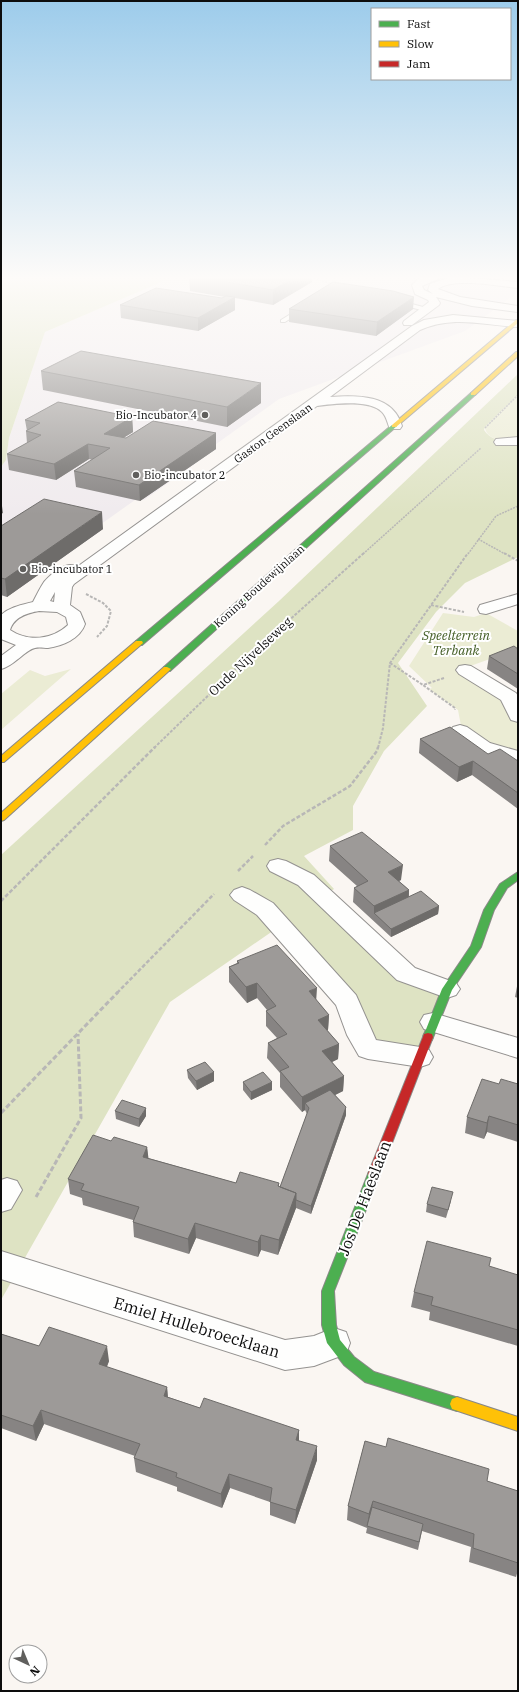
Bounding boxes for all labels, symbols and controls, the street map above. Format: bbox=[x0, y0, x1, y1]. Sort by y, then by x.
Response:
legend bbox=[371, 8, 511, 80]
text: Fast bbox=[407, 16, 431, 31]
text: Slow bbox=[407, 36, 434, 51]
text: Jam bbox=[407, 56, 431, 71]
street label: Gaston Geenslaan bbox=[231, 400, 315, 466]
place label: Bio-Incubator 4 bbox=[115, 408, 197, 422]
marker: Bio-Incubator 4 bbox=[200, 410, 210, 420]
place label: Bio-incubator 2 bbox=[144, 468, 225, 482]
marker: Bio-incubator 2 bbox=[131, 470, 141, 480]
street label: Koning Boudewijnlaan bbox=[211, 542, 307, 630]
place label: Bio-incubator 1 bbox=[31, 562, 112, 576]
marker: Bio-incubator 1 bbox=[18, 564, 28, 574]
street label: Oude Nijvelseweg bbox=[205, 613, 296, 700]
park label: Speelterrein Terbank bbox=[421, 627, 491, 659]
street label: Jos De Haeslaan bbox=[333, 1138, 395, 1258]
street label: Emiel Hullebroecklaan bbox=[111, 1292, 283, 1362]
north arrow bbox=[8, 1644, 48, 1684]
text: N bbox=[27, 1663, 43, 1679]

